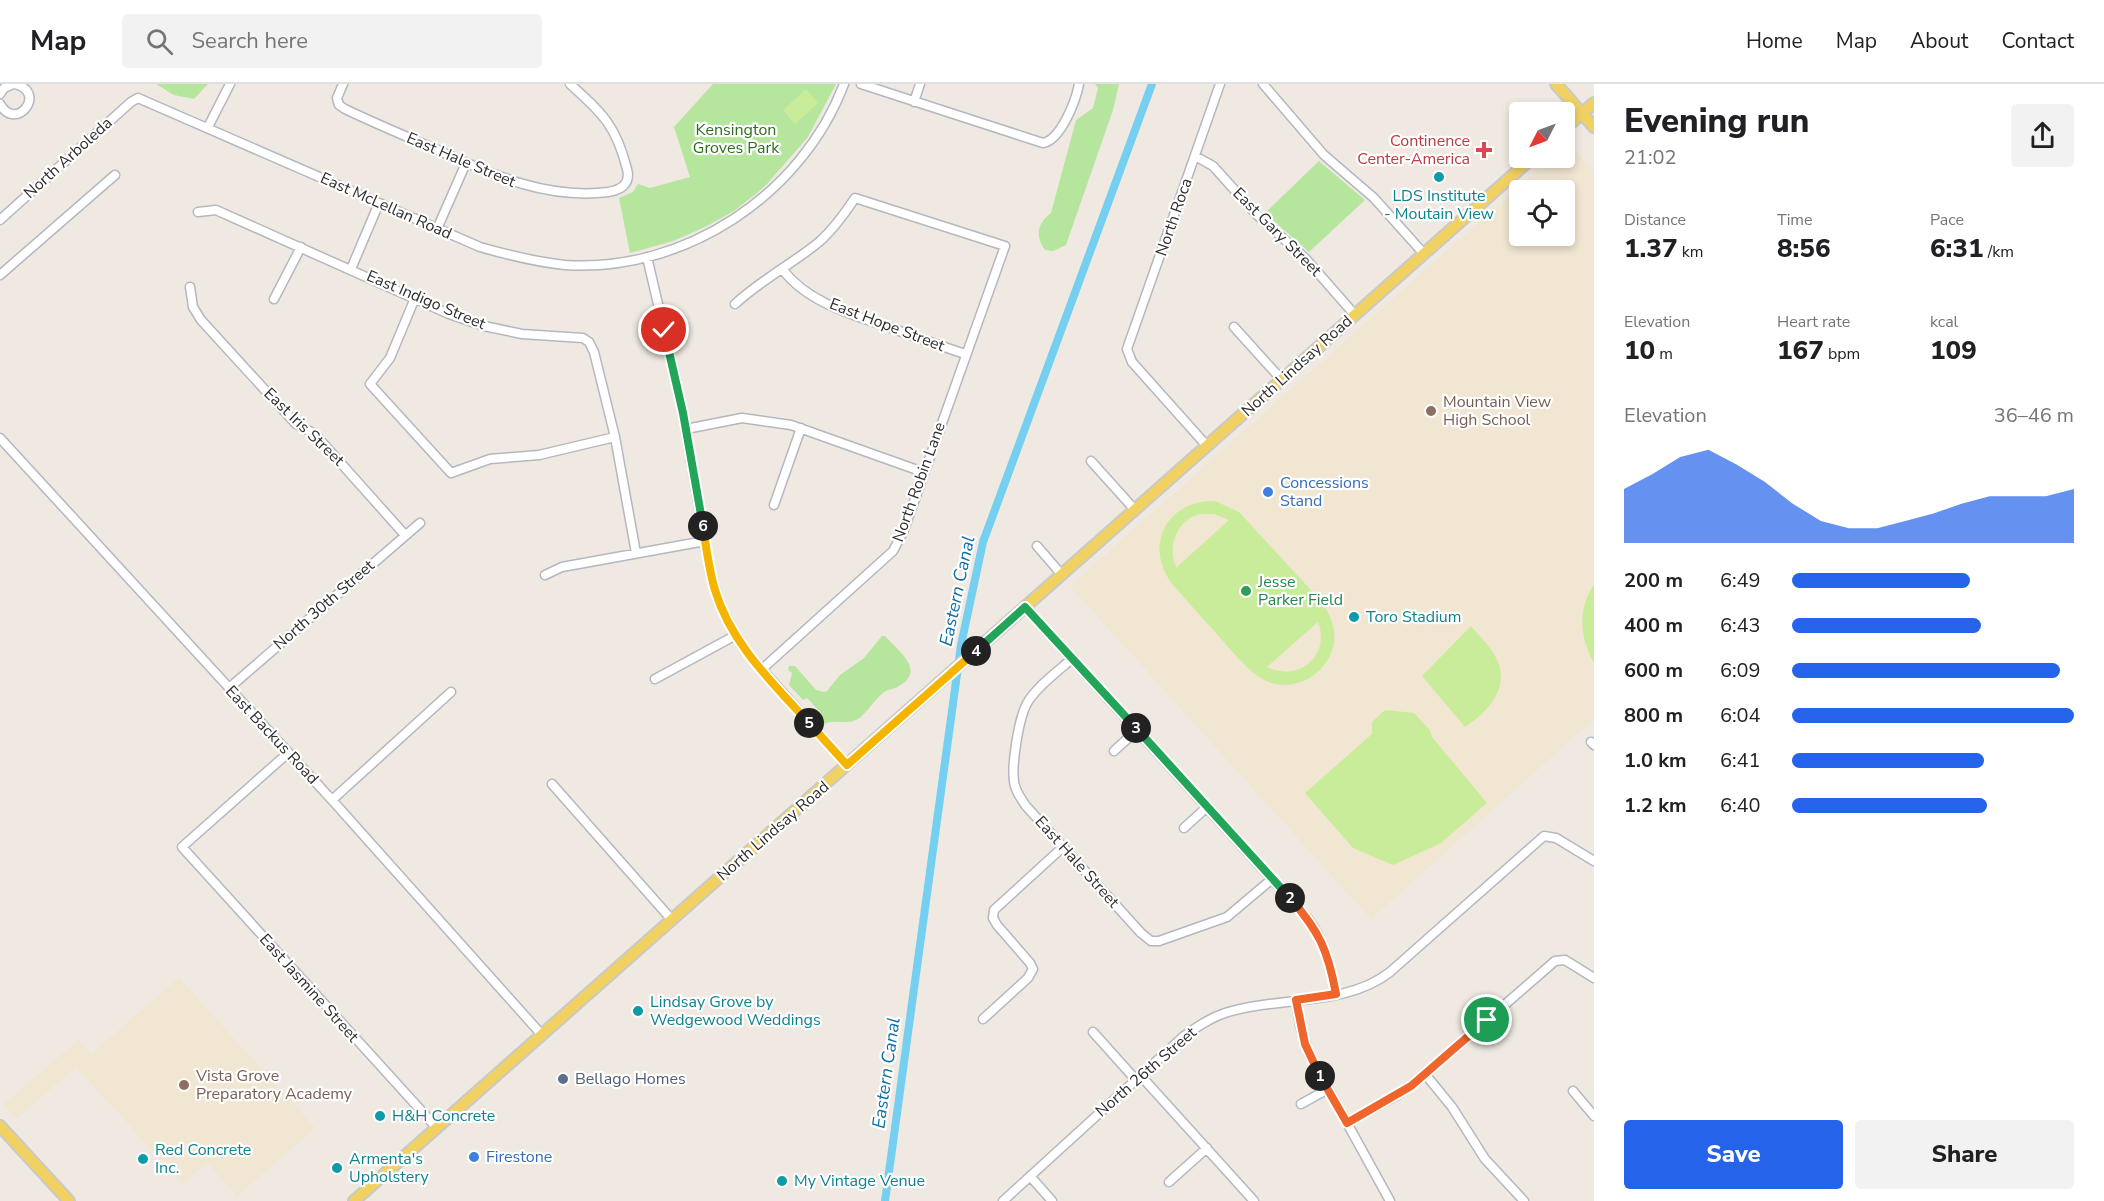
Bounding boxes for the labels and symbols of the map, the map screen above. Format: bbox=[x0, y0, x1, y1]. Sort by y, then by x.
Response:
north arrow bbox=[1509, 102, 1575, 168]
street label: North Arboleda bbox=[19, 112, 117, 204]
park label: Kensington Groves Park bbox=[693, 119, 780, 159]
street label: East Hale Street bbox=[403, 127, 519, 193]
place label: Continence Center-America bbox=[1357, 130, 1470, 170]
marker: Continence Center-America bbox=[1475, 141, 1493, 159]
street label: East McLellan Road bbox=[317, 167, 455, 245]
marker: LDS Institute - Moutain View bbox=[1432, 170, 1446, 184]
street label: North Roca bbox=[1150, 175, 1198, 259]
street label: East Gary Street bbox=[1228, 183, 1327, 282]
place label: LDS Institute - Moutain View bbox=[1384, 185, 1495, 225]
street label: East Indigo Street bbox=[363, 265, 489, 335]
street label: East Hope Street bbox=[826, 293, 948, 357]
pin bbox=[638, 304, 689, 355]
street label: North Lindsay Road bbox=[1237, 310, 1357, 422]
street label: East Iris Street bbox=[259, 383, 349, 471]
place label: Mountain View High School bbox=[1443, 391, 1552, 431]
marker: Mountain View High School bbox=[1424, 404, 1438, 418]
street label: North Robin Lane bbox=[887, 419, 951, 545]
place label: Concessions Stand bbox=[1280, 472, 1369, 512]
marker: Concessions Stand bbox=[1261, 485, 1275, 499]
pin: 6 bbox=[688, 511, 718, 541]
water label: Eastern Canal bbox=[934, 534, 980, 648]
street label: North 30th Street bbox=[269, 555, 380, 655]
place label: Jesse Parker Field bbox=[1257, 571, 1343, 611]
marker: Jesse Parker Field bbox=[1239, 584, 1253, 598]
place label: Toro Stadium bbox=[1366, 606, 1462, 628]
marker: Toro Stadium bbox=[1347, 610, 1361, 624]
pin: 4 bbox=[961, 636, 991, 666]
street label: East Backus Road bbox=[220, 681, 324, 789]
pin: 5 bbox=[794, 708, 824, 738]
pin: 3 bbox=[1121, 713, 1151, 743]
street label: North Lindsay Road bbox=[712, 776, 834, 886]
street label: East Hale Street bbox=[1030, 811, 1124, 913]
pin: 2 bbox=[1275, 883, 1305, 913]
street label: East Jasmine Street bbox=[254, 929, 364, 1047]
place label: Lindsay Grove by Wedgewood Weddings bbox=[650, 991, 821, 1031]
pin bbox=[1461, 994, 1512, 1045]
marker: Lindsay Grove by Wedgewood Weddings bbox=[631, 1004, 645, 1018]
water label: Eastern Canal bbox=[866, 1016, 906, 1130]
street label: North 26th Street bbox=[1091, 1022, 1202, 1122]
pin: 1 bbox=[1305, 1061, 1335, 1091]
place label: Vista Grove Preparatory Academy bbox=[195, 1065, 353, 1105]
place label: Bellago Homes bbox=[575, 1068, 686, 1090]
marker: Bellago Homes bbox=[556, 1072, 570, 1086]
marker: Vista Grove Preparatory Academy bbox=[177, 1078, 191, 1092]
place label: H&H Concrete bbox=[392, 1105, 495, 1127]
marker: H&H Concrete bbox=[373, 1109, 387, 1123]
place label: Red Concrete Inc. bbox=[155, 1139, 251, 1179]
place label: Firestone bbox=[486, 1146, 552, 1168]
place label: Armenta's Upholstery bbox=[349, 1148, 429, 1188]
marker: Firestone bbox=[467, 1150, 481, 1164]
marker: Red Concrete Inc. bbox=[136, 1152, 150, 1166]
marker: Armenta's Upholstery bbox=[330, 1161, 344, 1175]
place label: My Vintage Venue bbox=[794, 1170, 925, 1192]
marker: My Vintage Venue bbox=[775, 1174, 789, 1188]

